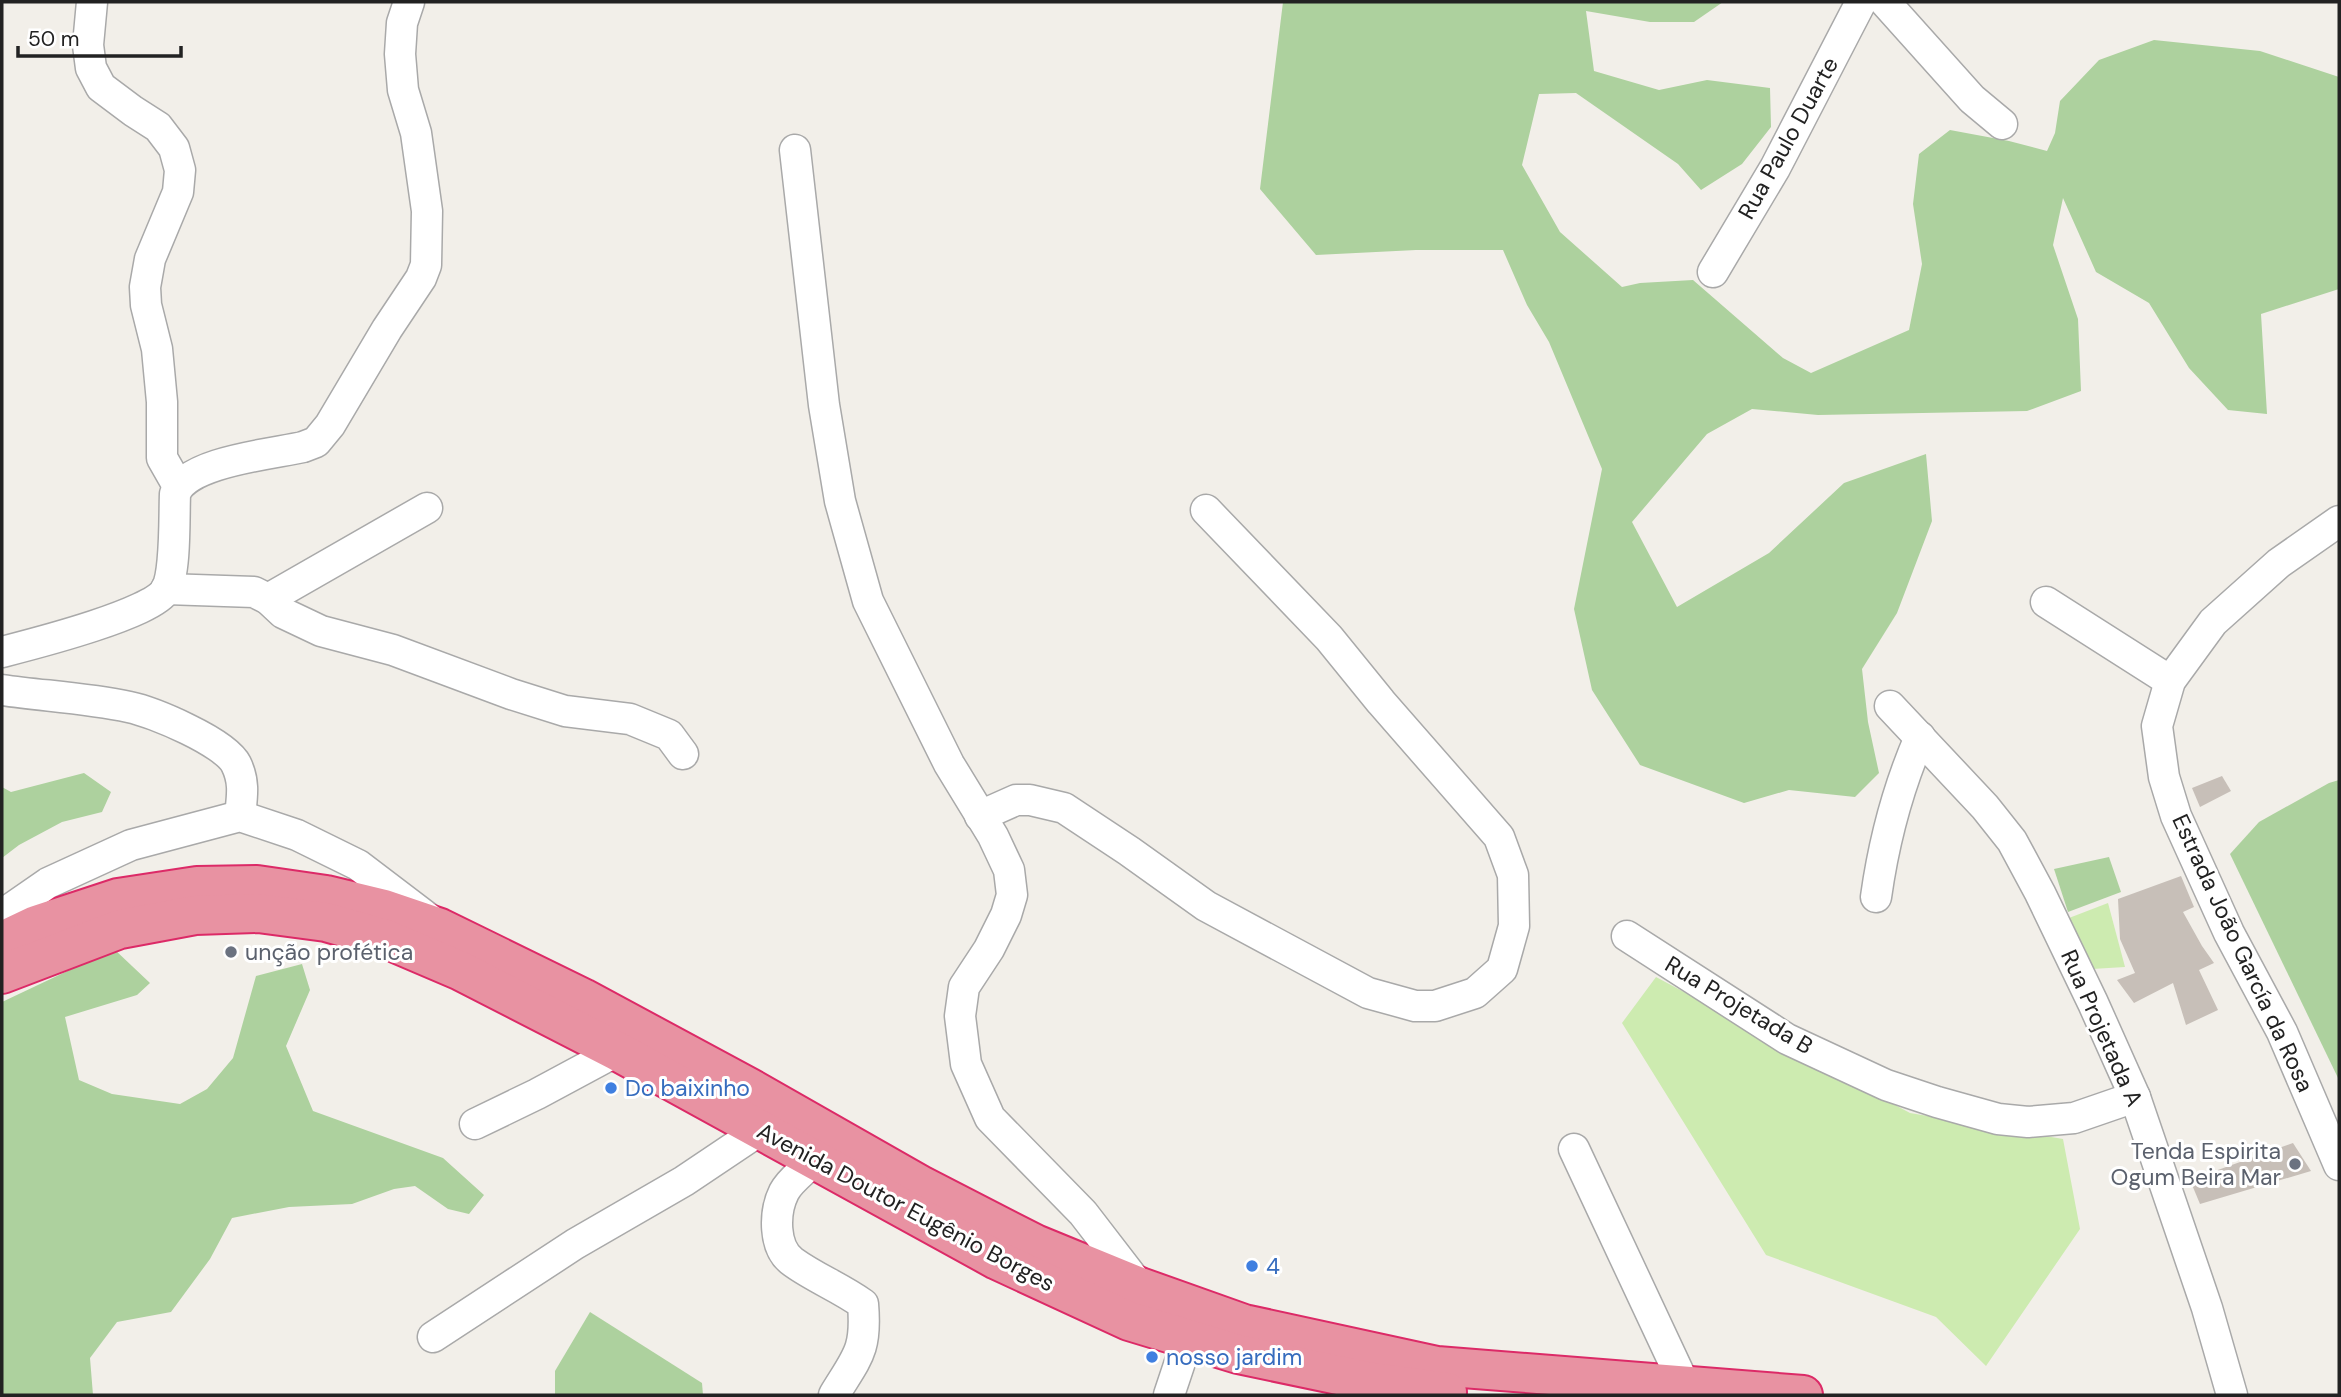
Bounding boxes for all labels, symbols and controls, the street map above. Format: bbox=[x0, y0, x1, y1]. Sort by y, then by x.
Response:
scale bar bbox=[18, 14, 180, 58]
text: 50 m bbox=[28, 25, 79, 53]
street label: Rua Paulo Duarte bbox=[1731, 52, 1845, 224]
street label: Estrada João García da Rosa bbox=[2165, 809, 2321, 1097]
place label: unção profética bbox=[245, 937, 413, 967]
marker: unção profética bbox=[223, 944, 239, 960]
street label: Rua Projetada A bbox=[2054, 945, 2150, 1111]
street label: Rua Projetada B bbox=[1660, 949, 1818, 1061]
place label: Do baixinho bbox=[625, 1073, 750, 1103]
marker: Do baixinho bbox=[603, 1080, 619, 1096]
street label: Avenida Doutor Eugênio Borges bbox=[752, 1116, 1060, 1298]
place label: Tenda Espirita Ogum Beira Mar bbox=[2111, 1136, 2281, 1192]
marker: Tenda Espirita Ogum Beira Mar bbox=[2287, 1156, 2303, 1172]
place label: 4 bbox=[1266, 1251, 1280, 1281]
marker: 4 bbox=[1244, 1258, 1260, 1274]
place label: nosso jardim bbox=[1166, 1342, 1302, 1372]
marker: nosso jardim bbox=[1144, 1349, 1160, 1365]

